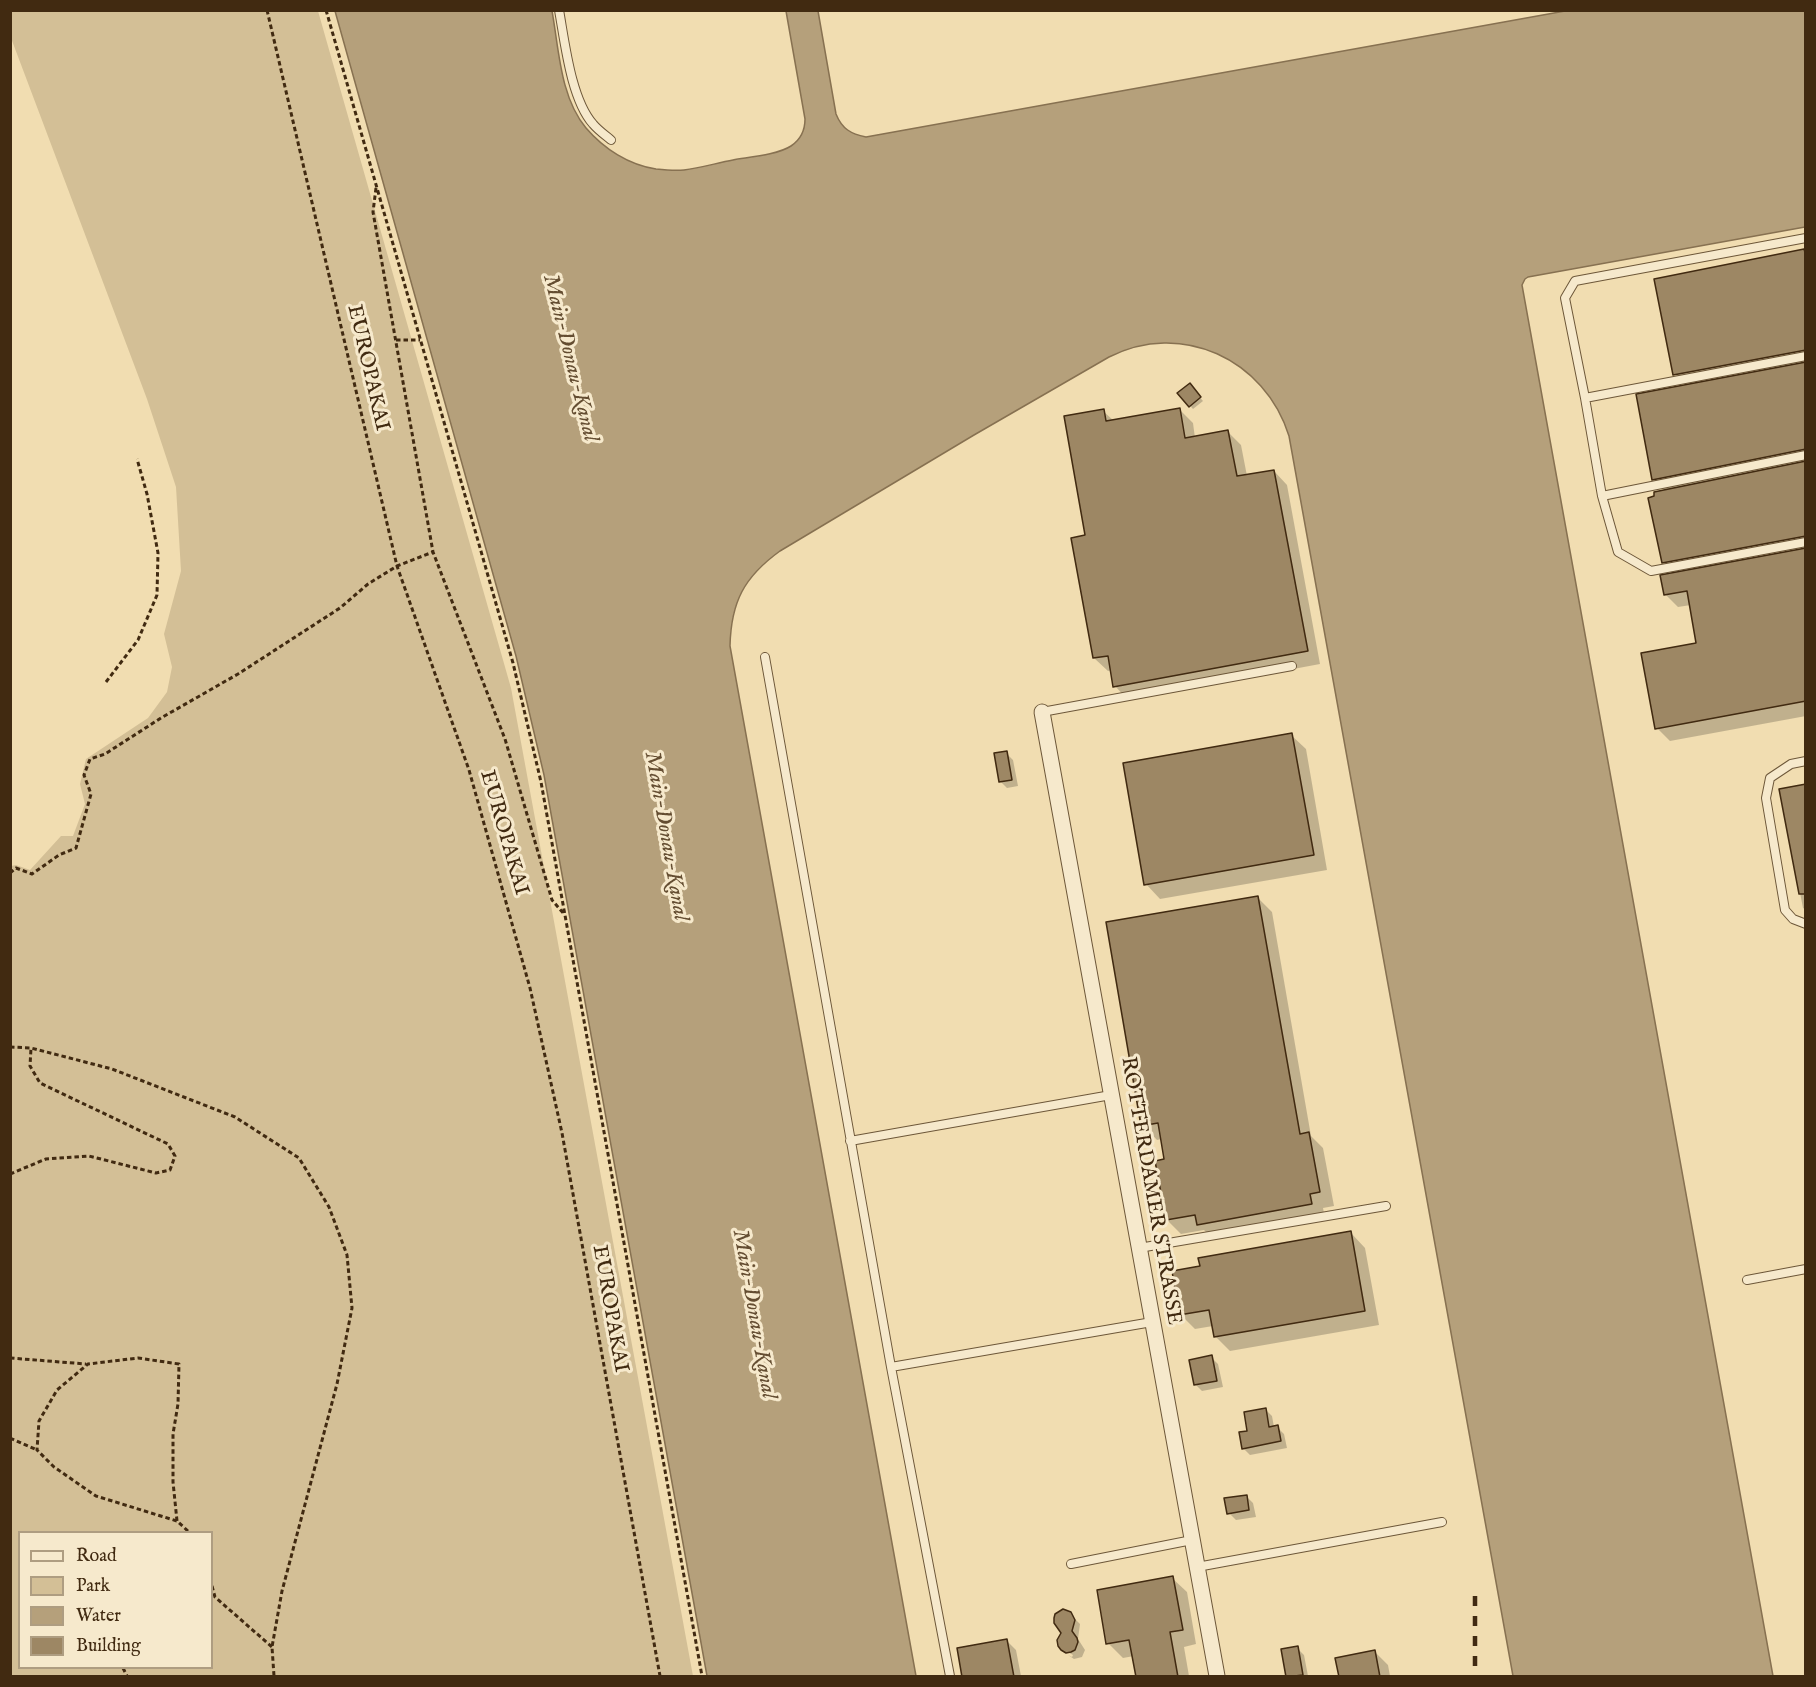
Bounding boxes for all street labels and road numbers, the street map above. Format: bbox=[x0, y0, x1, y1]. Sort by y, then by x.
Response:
street label: EUROPAKAI bbox=[340, 302, 394, 434]
street label: EUROPAKAI bbox=[473, 768, 533, 898]
street label: ROTTERDAMER STRASSE bbox=[1114, 1055, 1186, 1327]
street label: EUROPAKAI bbox=[585, 1243, 633, 1375]

